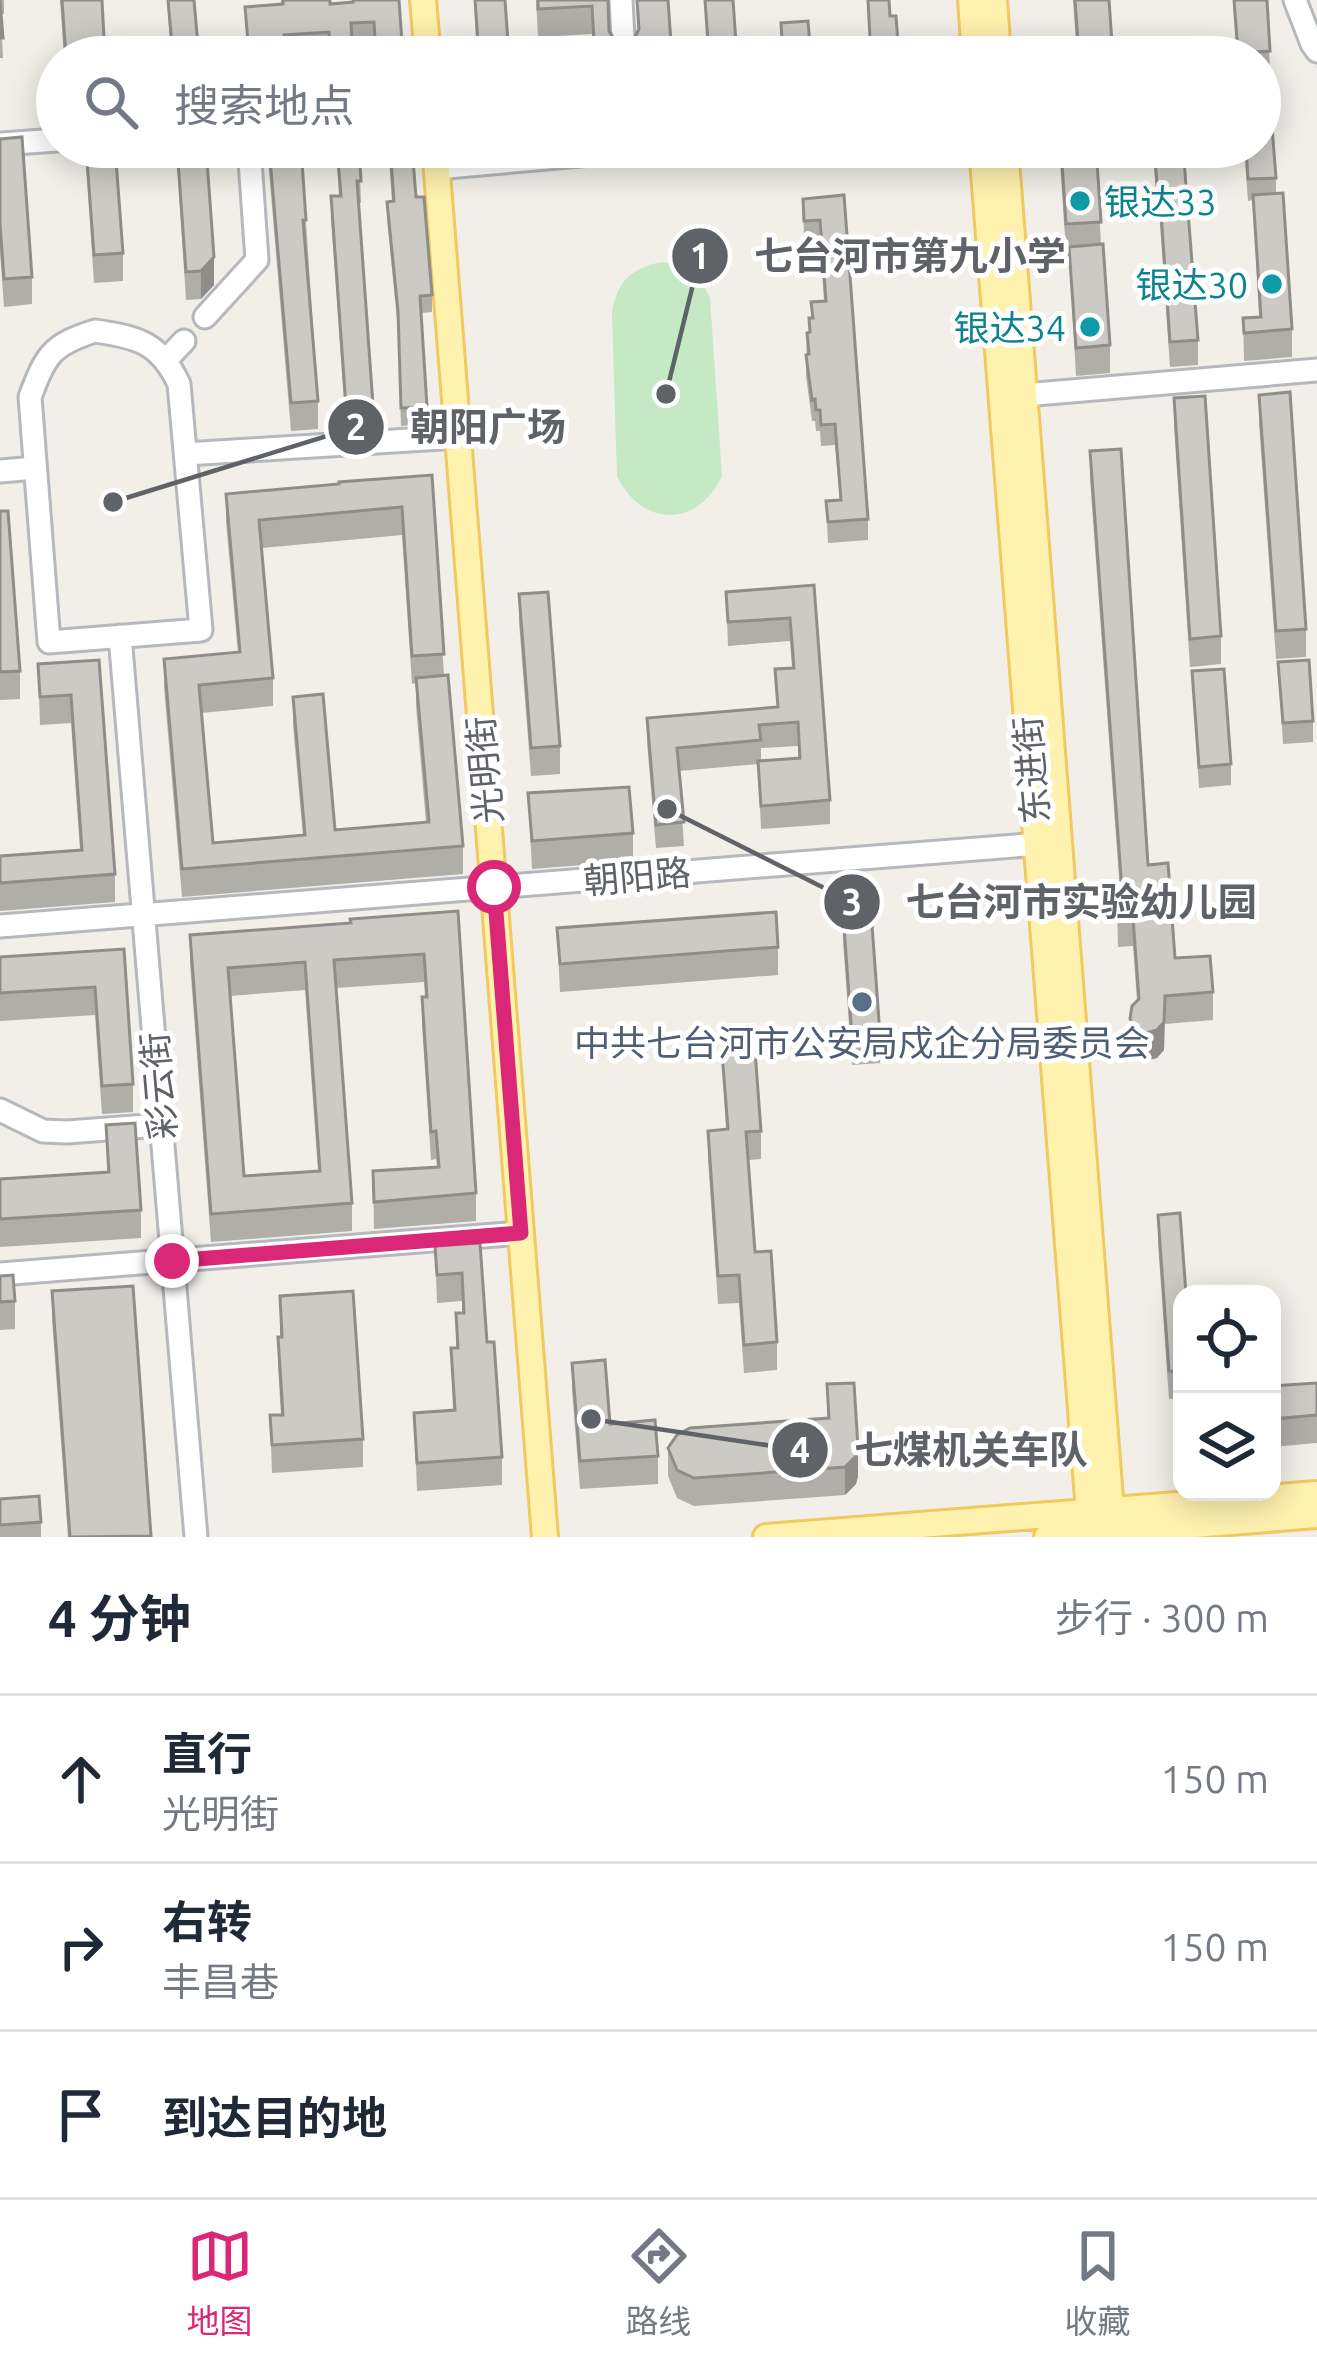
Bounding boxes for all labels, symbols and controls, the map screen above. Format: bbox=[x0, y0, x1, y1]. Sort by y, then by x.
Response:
search box bbox=[36, 36, 1281, 168]
icon: search bbox=[78, 69, 144, 135]
text: 搜索地点 bbox=[174, 80, 354, 131]
place label: 银达33 bbox=[1104, 181, 1217, 222]
marker: 银达33 bbox=[1067, 188, 1093, 214]
callout: 七台河市第九小学 bbox=[670, 219, 1090, 294]
text: 七台河市第九小学 bbox=[754, 234, 1066, 277]
text: 1 bbox=[690, 235, 710, 276]
place label: 银达30 bbox=[1135, 264, 1248, 305]
marker: 银达30 bbox=[1259, 271, 1285, 297]
place label: 银达34 bbox=[953, 307, 1066, 348]
marker: 银达34 bbox=[1077, 314, 1103, 340]
callout: 朝阳广场 bbox=[326, 390, 590, 465]
text: 朝阳广场 bbox=[410, 405, 566, 448]
text: 2 bbox=[346, 406, 366, 447]
street label: 光明街 bbox=[459, 714, 509, 826]
street label: 东进街 bbox=[1006, 714, 1056, 826]
street label: 朝阳路 bbox=[581, 851, 693, 901]
route start bbox=[467, 860, 521, 914]
callout: 七台河市实验幼儿园 bbox=[822, 865, 1281, 940]
text: 七台河市实验幼儿园 bbox=[905, 880, 1257, 923]
text: 3 bbox=[842, 881, 862, 922]
marker: 中共七台河市公安局戍企分局委员会 bbox=[849, 989, 875, 1015]
place label: 中共七台河市公安局戍企分局委员会 bbox=[574, 1022, 1150, 1063]
street label: 彩云街 bbox=[133, 1030, 183, 1142]
route end bbox=[145, 1234, 199, 1288]
map controls bbox=[1173, 1285, 1281, 1501]
button: locate bbox=[1173, 1285, 1281, 1393]
button: layers bbox=[1173, 1393, 1281, 1501]
callout: 七煤机关车队 bbox=[770, 1412, 1112, 1487]
text: 七煤机关车队 bbox=[854, 1428, 1088, 1471]
text: 4 bbox=[790, 1429, 810, 1470]
text: 4 分钟 bbox=[48, 1589, 191, 1647]
text: 步行 · 300 m bbox=[1055, 1596, 1269, 1639]
text: 直行 bbox=[162, 1728, 252, 1779]
icon: ahead bbox=[48, 1746, 114, 1812]
text: 150 m bbox=[1160, 1757, 1269, 1800]
text: 光明街 bbox=[162, 1792, 279, 1835]
text: 右转 bbox=[162, 1896, 252, 1947]
icon: right bbox=[48, 1914, 114, 1980]
text: 150 m bbox=[1160, 1925, 1269, 1968]
text: 丰昌巷 bbox=[162, 1960, 279, 2003]
icon: arrive bbox=[48, 2082, 114, 2148]
text: 到达目的地 bbox=[162, 2092, 387, 2143]
tab: 地图 bbox=[187, 2223, 253, 2343]
tab: 路线 bbox=[626, 2223, 692, 2343]
tab: 收藏 bbox=[1065, 2223, 1131, 2343]

